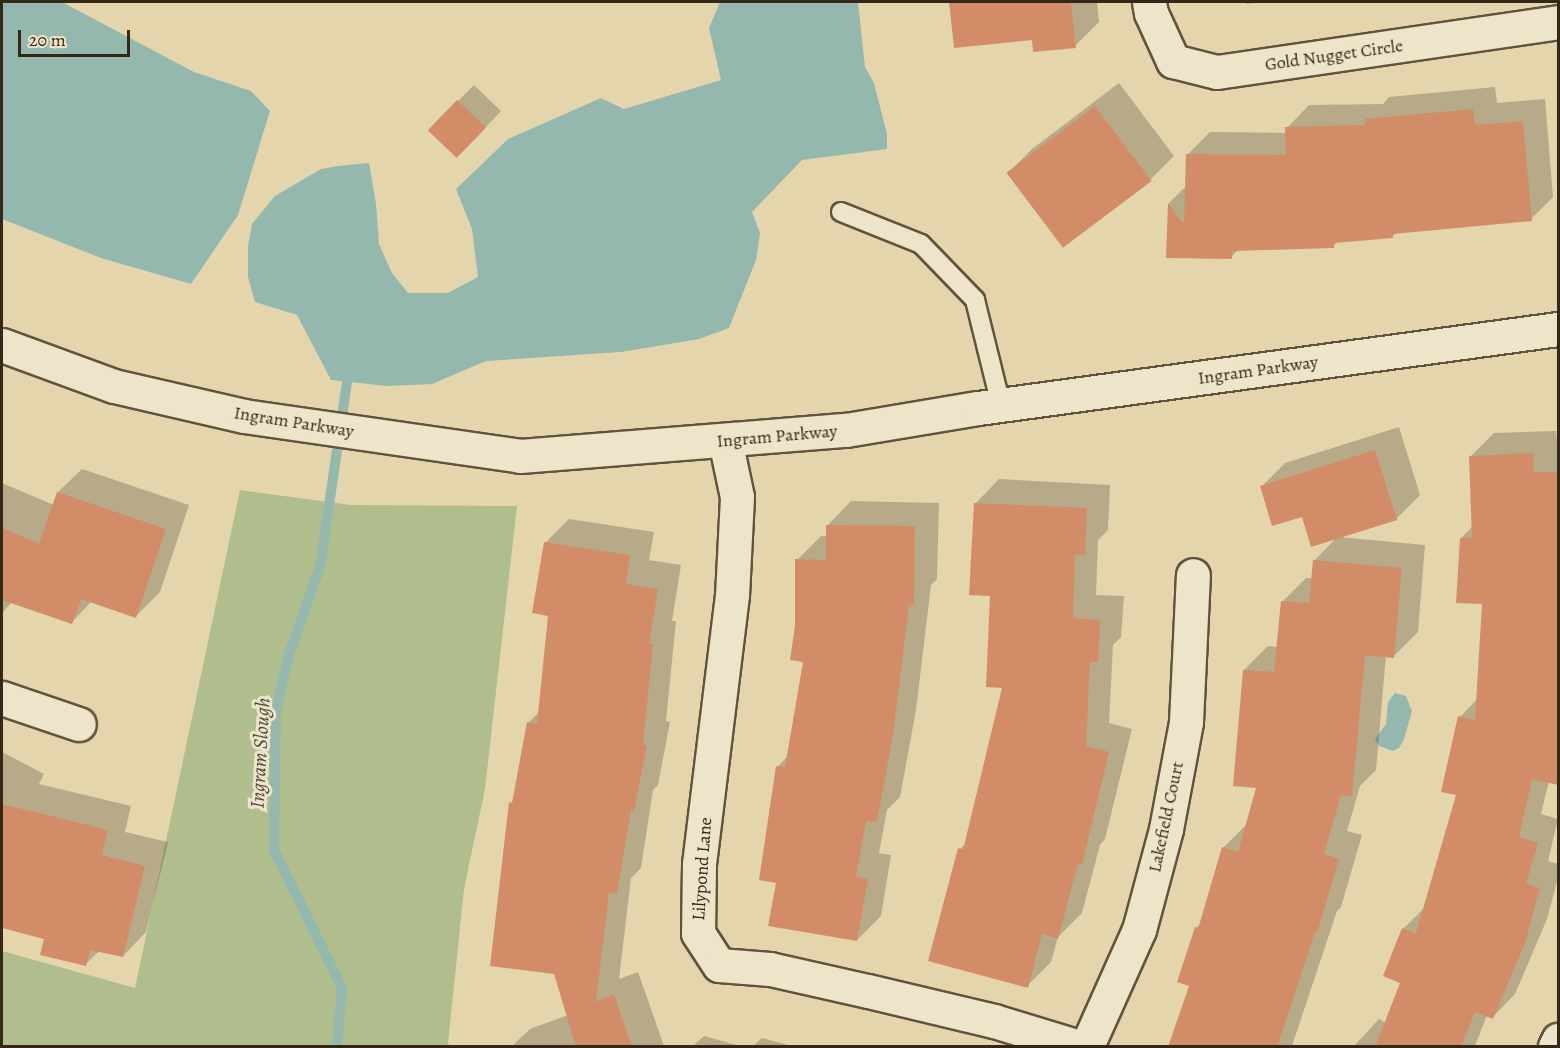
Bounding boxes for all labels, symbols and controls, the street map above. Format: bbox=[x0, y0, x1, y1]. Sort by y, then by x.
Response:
scale bar bbox=[21, 18, 134, 56]
text: 20 m bbox=[29, 28, 66, 52]
street label: Gold Nugget Circle bbox=[1264, 35, 1404, 75]
street label: Ingram Parkway bbox=[1197, 351, 1319, 389]
street label: Ingram Parkway bbox=[233, 402, 355, 442]
street label: Ingram Parkway bbox=[716, 420, 838, 452]
water label: Ingram Slough bbox=[245, 697, 275, 809]
street label: Lakefield Court bbox=[1144, 760, 1188, 874]
street label: Lilypond Lane bbox=[688, 817, 716, 921]

